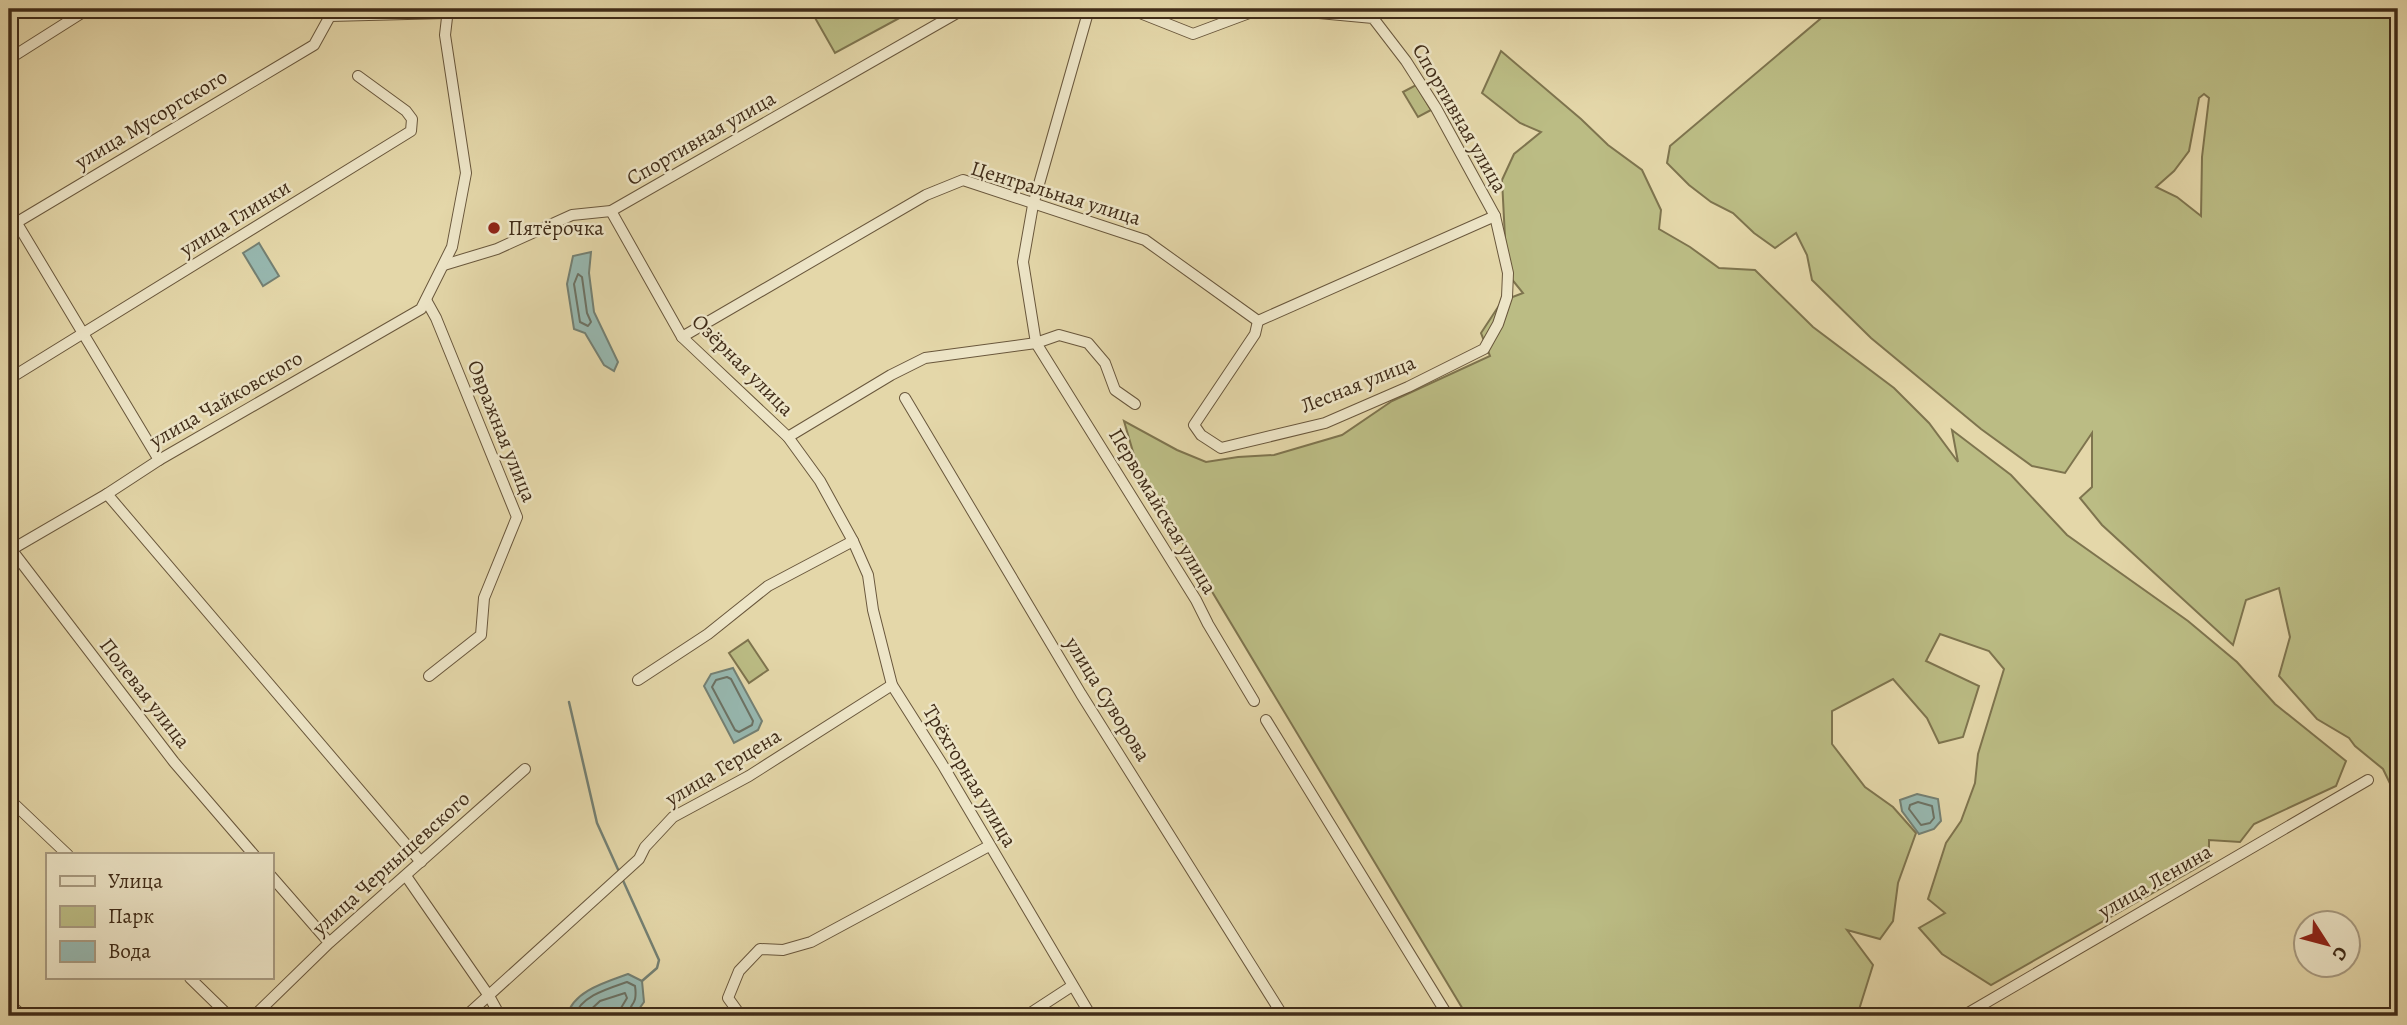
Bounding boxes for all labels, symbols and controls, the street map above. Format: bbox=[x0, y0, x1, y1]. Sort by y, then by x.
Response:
street label: Спортивная улица bbox=[1406, 38, 1514, 198]
street label: улица Мусоргского bbox=[69, 62, 232, 176]
street label: Спортивная улица bbox=[621, 84, 781, 192]
street label: Центральная улица bbox=[968, 154, 1145, 232]
street label: улица Глинки bbox=[174, 173, 296, 264]
place label: Пятёрочка bbox=[508, 214, 604, 242]
marker: Пятёрочка bbox=[486, 220, 502, 236]
street label: Озёрная улица bbox=[686, 308, 800, 422]
street label: улица Чайковского bbox=[143, 344, 308, 455]
street label: Лесная улица bbox=[1296, 348, 1420, 420]
street label: Овражная улица bbox=[461, 356, 543, 506]
street label: Первомайская улица bbox=[1102, 423, 1224, 599]
street label: улица Суворова bbox=[1058, 630, 1158, 767]
street label: Полевая улица bbox=[93, 632, 197, 754]
street label: Трёхгорная улица bbox=[916, 700, 1024, 853]
street label: улица Герцена bbox=[659, 721, 786, 813]
street label: улица Чернышевского bbox=[305, 785, 476, 942]
street label: улица Ленина bbox=[2092, 837, 2217, 925]
legend bbox=[46, 853, 273, 979]
text: Улица bbox=[108, 867, 163, 895]
text: Парк bbox=[108, 902, 154, 930]
north arrow bbox=[2292, 909, 2362, 979]
text: Вода bbox=[108, 937, 151, 965]
text: С bbox=[2326, 941, 2354, 966]

